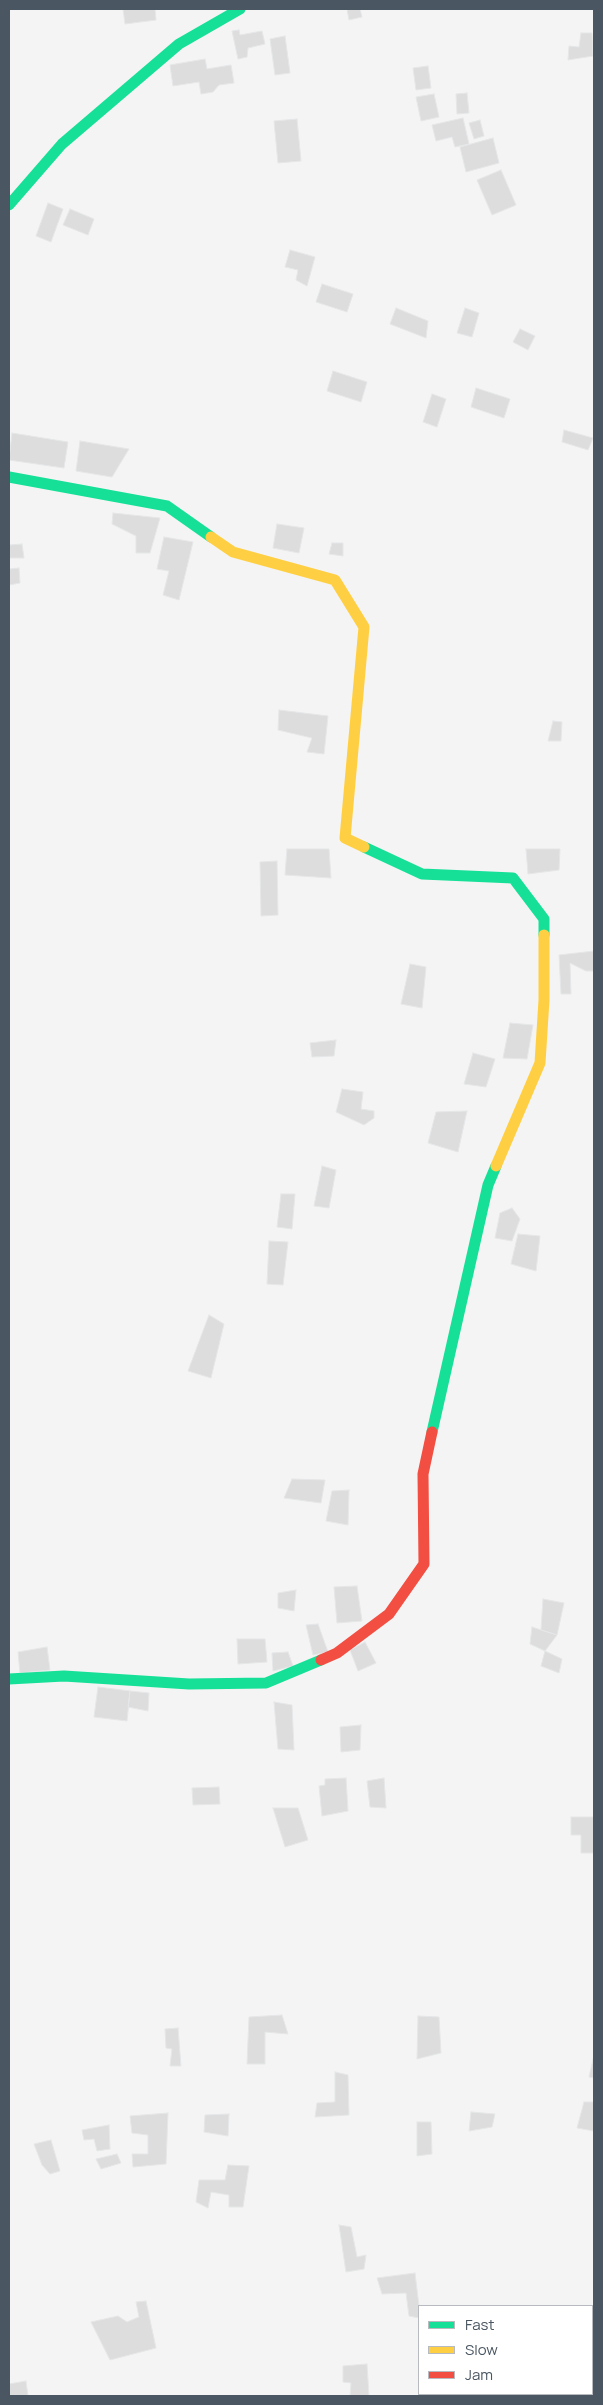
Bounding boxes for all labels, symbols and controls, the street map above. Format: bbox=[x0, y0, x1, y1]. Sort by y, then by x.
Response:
legend bbox=[418, 2305, 593, 2395]
text: Fast bbox=[465, 2314, 494, 2335]
text: Slow bbox=[465, 2339, 498, 2360]
text: Jam bbox=[465, 2364, 493, 2385]

